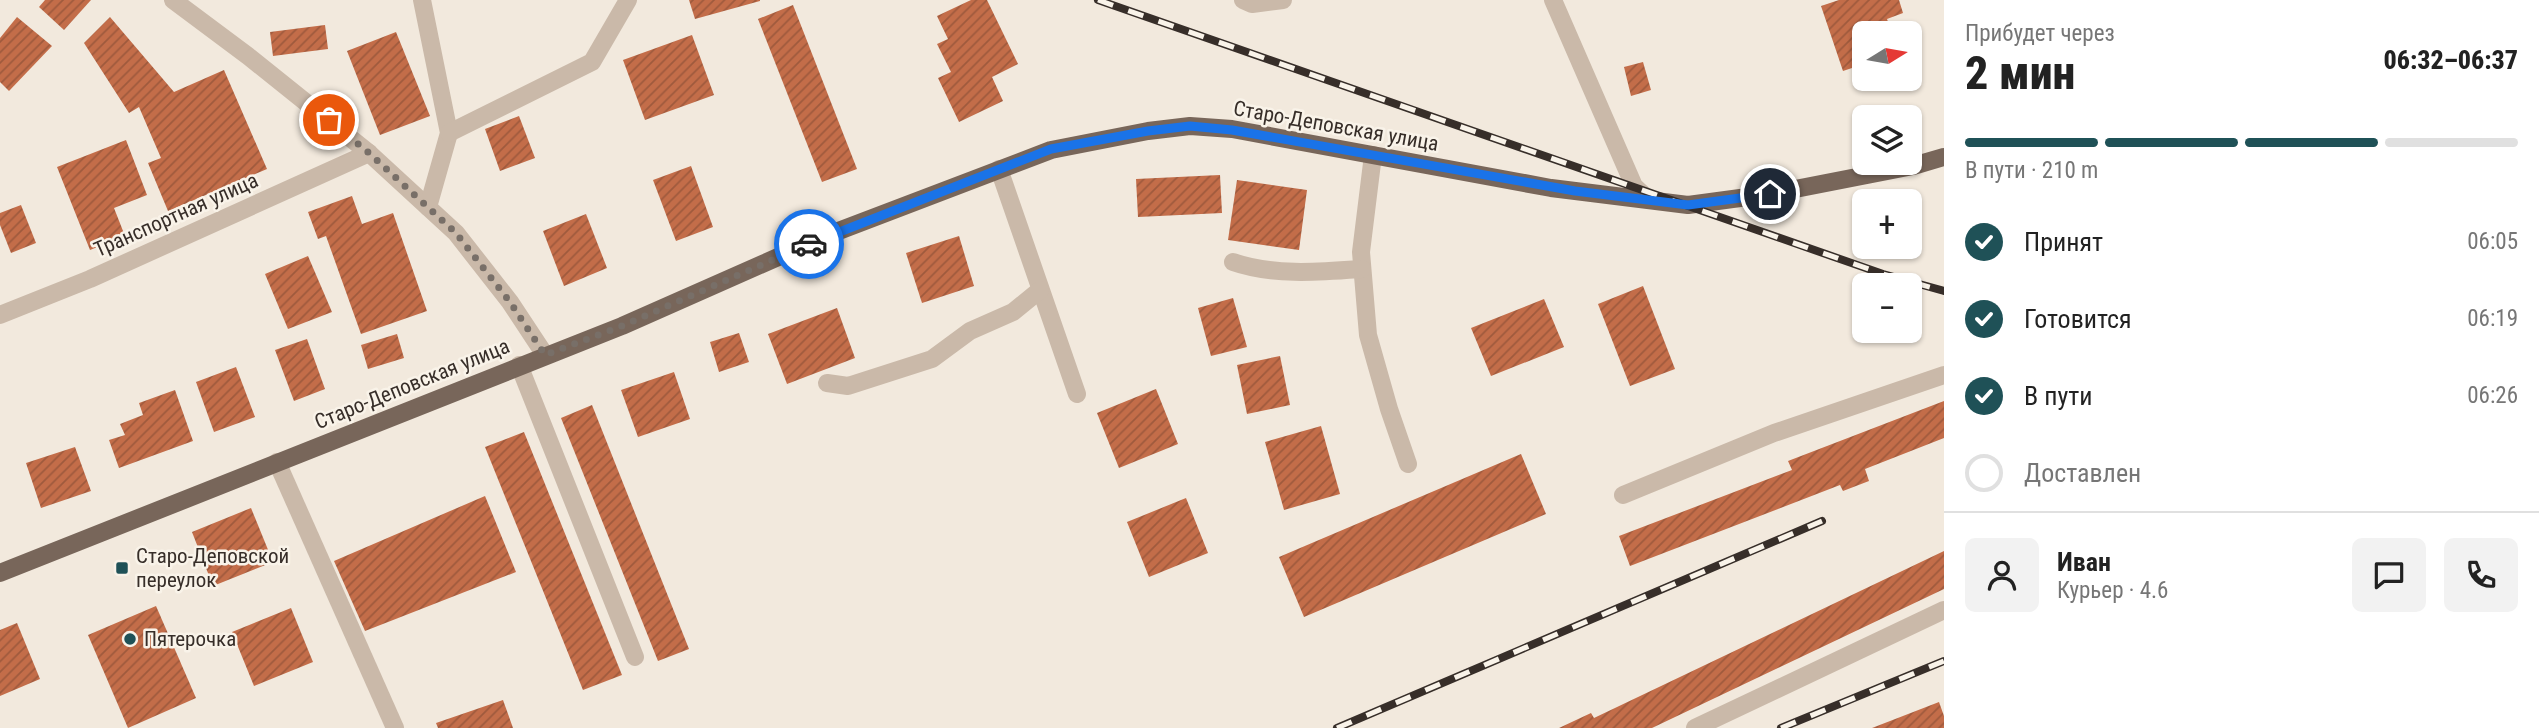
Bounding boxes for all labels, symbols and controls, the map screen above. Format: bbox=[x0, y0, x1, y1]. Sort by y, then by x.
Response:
text: Прибудет через bbox=[1965, 20, 2115, 47]
north arrow bbox=[1852, 21, 1922, 91]
map controls bbox=[1852, 21, 1922, 343]
text: 06:32–06:37 bbox=[2384, 45, 2518, 75]
text: 2 мин bbox=[1965, 46, 2075, 100]
pin bbox=[299, 90, 359, 150]
street label: Старо-Деповская улица bbox=[1232, 96, 1440, 156]
icon: bag bbox=[310, 101, 348, 139]
button: layers bbox=[1852, 105, 1922, 175]
text: В пути · 210 m bbox=[1965, 157, 2098, 184]
pin bbox=[1740, 164, 1800, 224]
street label: Транспортная улица bbox=[90, 168, 262, 262]
icon: home bbox=[1751, 175, 1789, 213]
button: + bbox=[1852, 189, 1922, 259]
courier bbox=[774, 209, 844, 279]
icon: check bbox=[1965, 223, 2003, 261]
icon: car bbox=[790, 225, 828, 263]
text: Принят bbox=[2024, 227, 2103, 257]
text: 06:05 bbox=[2467, 228, 2518, 255]
button: − bbox=[1852, 273, 1922, 343]
icon: check bbox=[1965, 300, 2003, 338]
text: Готовится bbox=[2024, 304, 2132, 334]
text: 06:19 bbox=[2467, 305, 2518, 332]
street label: Старо-Деповская улица bbox=[311, 334, 513, 434]
icon: check bbox=[1965, 377, 2003, 415]
text: В пути bbox=[2024, 381, 2093, 411]
text: 06:26 bbox=[2467, 382, 2518, 409]
text: Доставлен bbox=[2024, 458, 2141, 488]
button: person bbox=[1965, 538, 2039, 612]
button: chat bbox=[2352, 538, 2426, 612]
button: phone bbox=[2444, 538, 2518, 612]
place label: Старо-Деповской переулок bbox=[136, 544, 289, 592]
text: Иван bbox=[2057, 547, 2111, 577]
marker: Старо-Деповской переулок bbox=[114, 560, 130, 576]
text: Курьер · 4.6 bbox=[2057, 577, 2168, 604]
place label: Пятерочка bbox=[144, 627, 236, 651]
marker: Пятерочка bbox=[122, 631, 138, 647]

